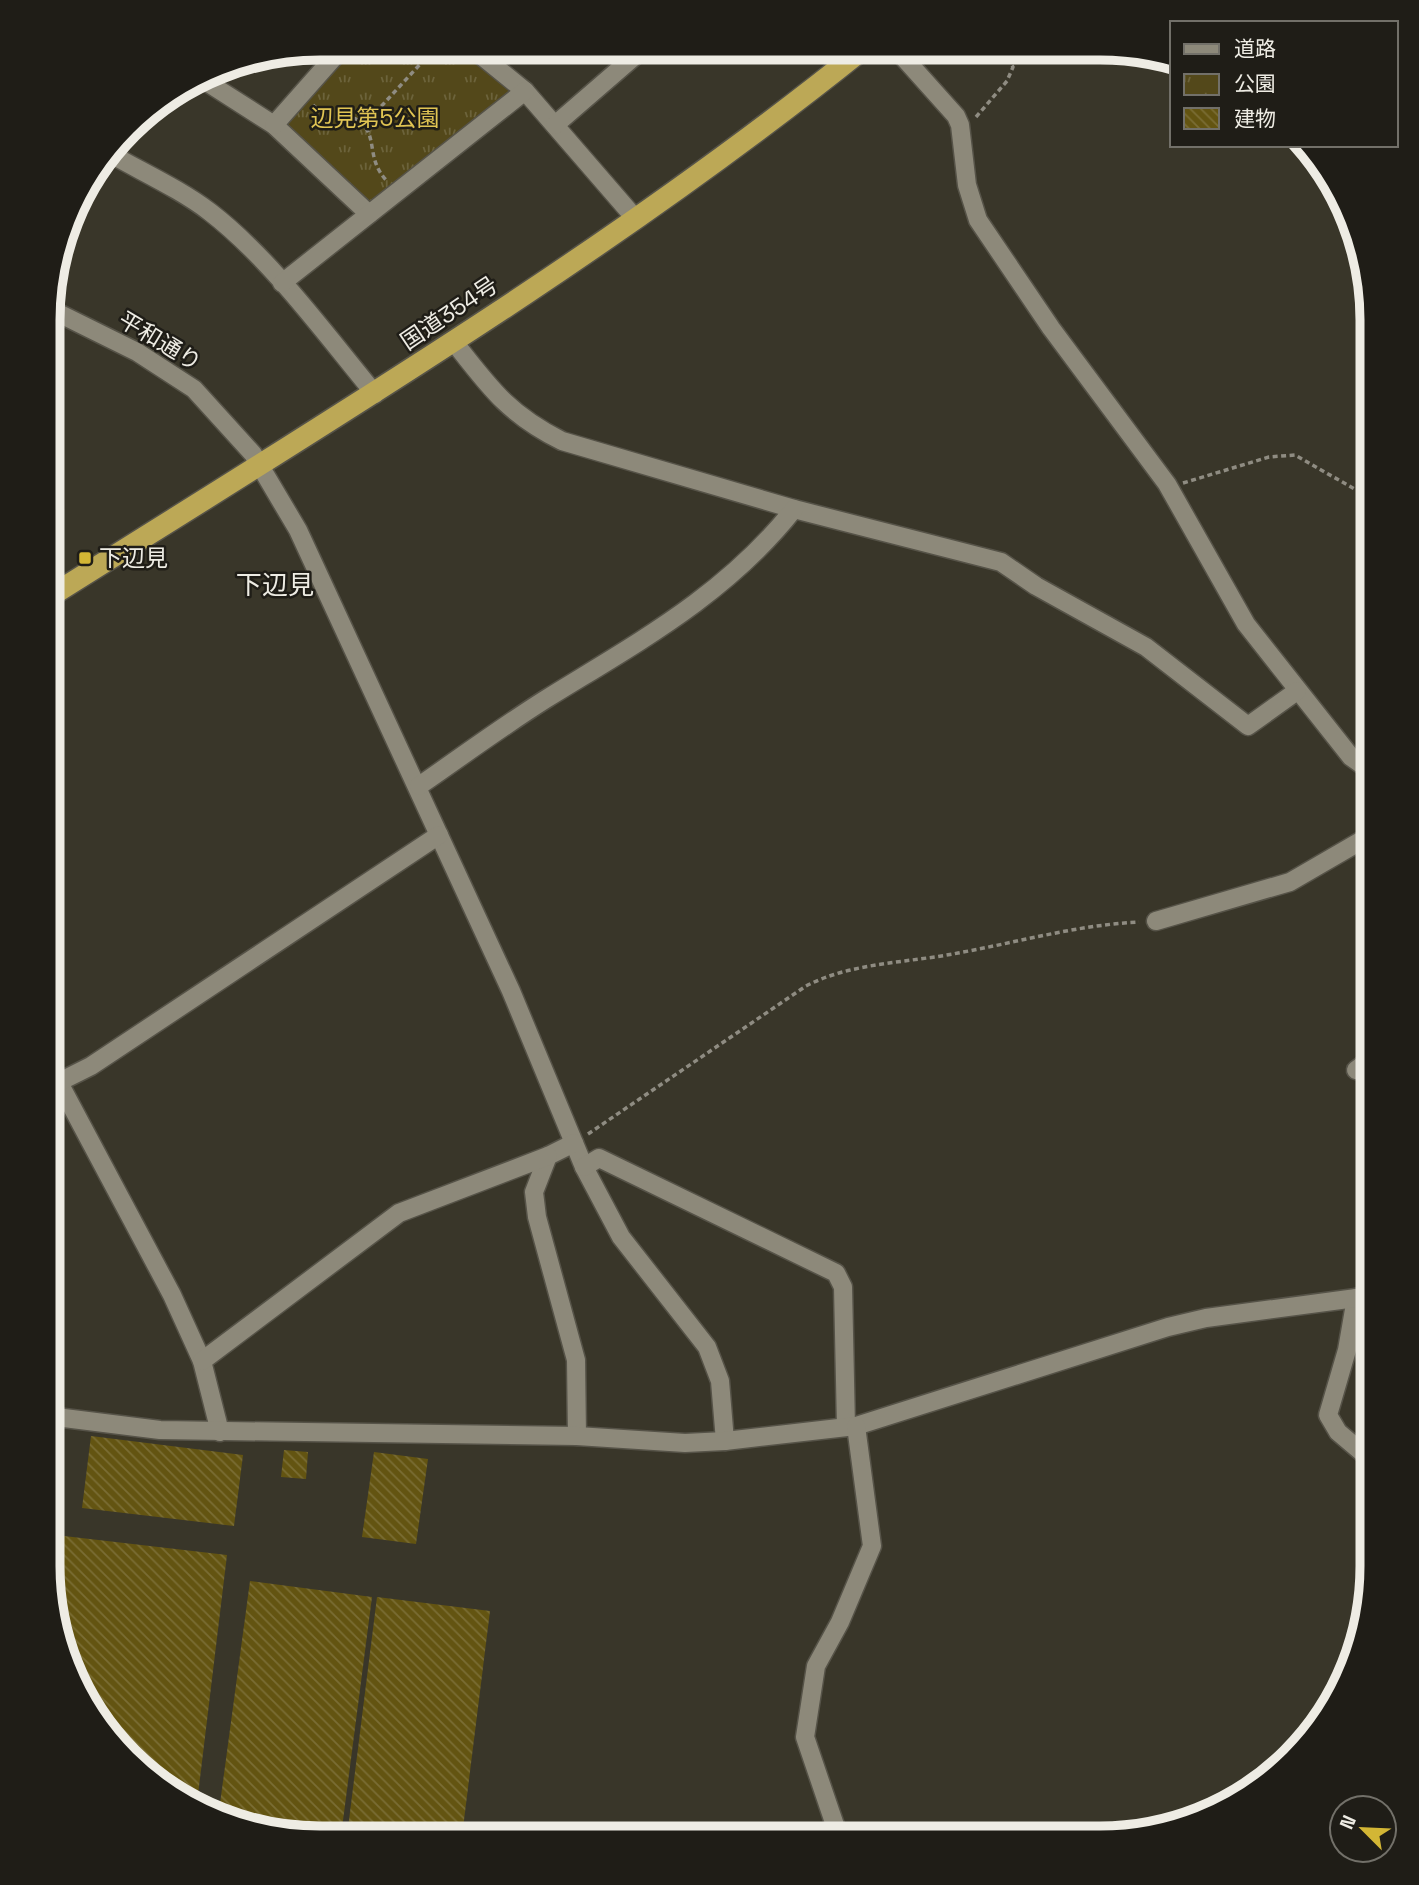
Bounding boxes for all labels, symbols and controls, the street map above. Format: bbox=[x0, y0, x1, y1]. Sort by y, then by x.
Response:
legend bbox=[1170, 21, 1398, 147]
text: 道路 bbox=[1234, 35, 1276, 62]
text: 公園 bbox=[1234, 70, 1276, 97]
park label: 辺見第5公園 bbox=[311, 103, 439, 133]
text: 建物 bbox=[1234, 105, 1276, 132]
street label: 国道354号 bbox=[395, 270, 503, 356]
street label: 平和通り bbox=[113, 304, 207, 378]
place label: 下辺見 bbox=[99, 543, 168, 573]
marker: 下辺見 bbox=[77, 550, 93, 566]
district label: 下辺見 bbox=[236, 568, 314, 602]
north arrow bbox=[1328, 1794, 1398, 1864]
text: N bbox=[1334, 1811, 1362, 1833]

